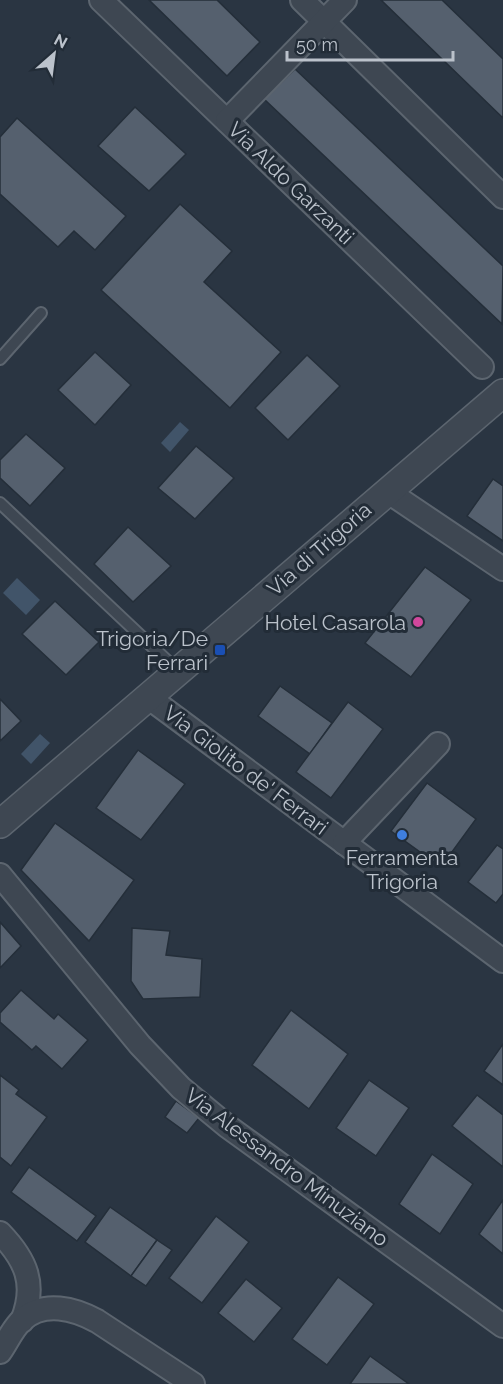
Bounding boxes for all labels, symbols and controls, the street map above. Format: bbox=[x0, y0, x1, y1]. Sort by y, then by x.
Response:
north arrow bbox=[24, 24, 84, 84]
scale bar bbox=[287, 24, 454, 62]
text: N bbox=[51, 30, 71, 52]
text: 50 m bbox=[296, 34, 338, 55]
street label: Via Aldo Garzanti bbox=[223, 117, 359, 249]
street label: Via di Trigoria bbox=[262, 497, 376, 601]
place label: Hotel Casarola bbox=[265, 610, 406, 635]
marker: Hotel Casarola bbox=[411, 615, 425, 629]
place label: Trigoria/De Ferrari bbox=[96, 626, 208, 675]
marker: Trigoria/De Ferrari bbox=[213, 643, 227, 657]
street label: Via Giolito de' Ferrari bbox=[159, 700, 333, 840]
marker: Ferramenta Trigoria bbox=[395, 828, 409, 842]
place label: Ferramenta Trigoria bbox=[346, 845, 458, 894]
street label: Via Alessandro Minuziano bbox=[180, 1082, 394, 1252]

